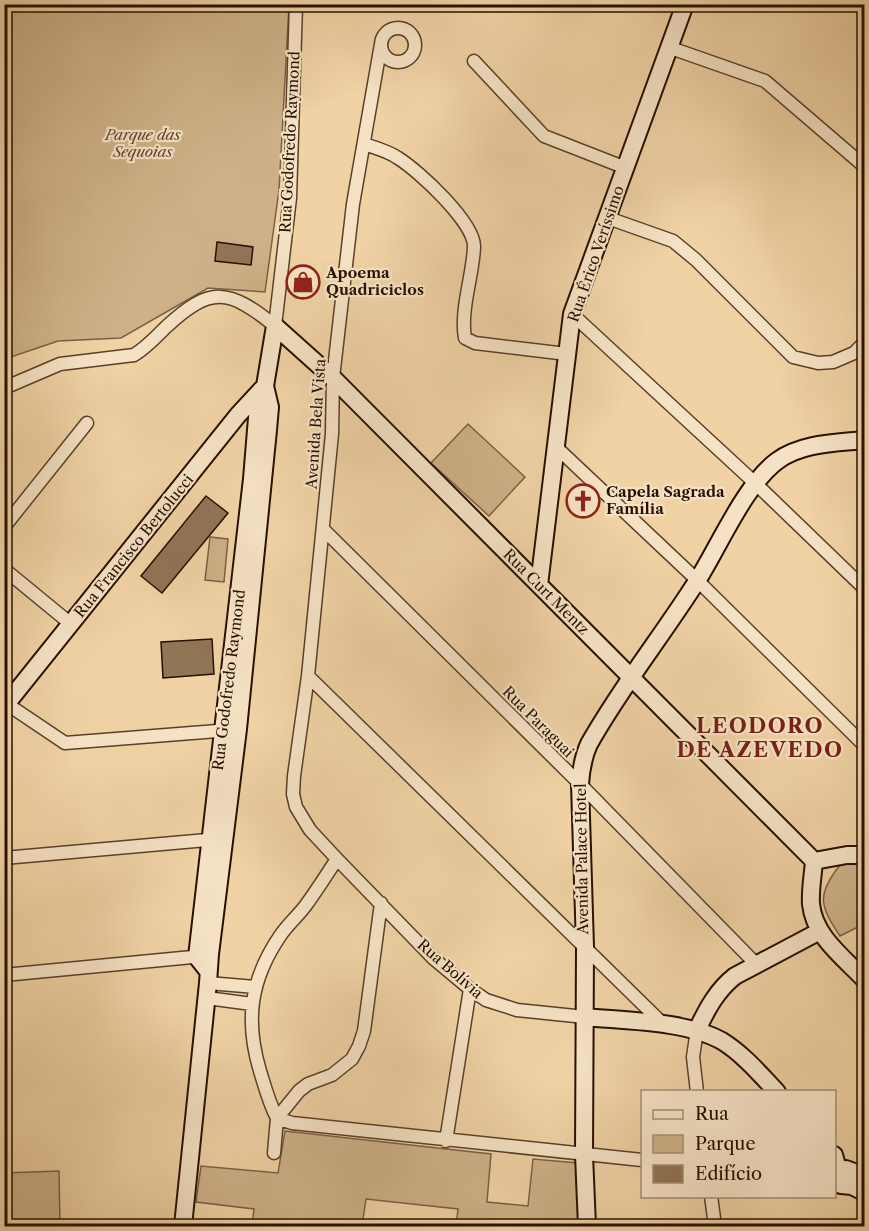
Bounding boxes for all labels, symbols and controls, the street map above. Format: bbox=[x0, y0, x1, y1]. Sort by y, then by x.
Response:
street label: Rua Godofredo Raymond bbox=[275, 50, 304, 233]
park label: Parque das Sequoias bbox=[104, 125, 181, 161]
street label: Rua Érico Veríssimo bbox=[563, 183, 628, 325]
place label: Apoema Quadriciclos bbox=[325, 263, 424, 299]
shop icon: Apoema Quadriciclos bbox=[285, 264, 321, 300]
street label: Avenida Bela Vista bbox=[301, 358, 330, 491]
street label: Rua Francisco Bertolucci bbox=[70, 470, 198, 621]
place label: Capela Sagrada Família bbox=[606, 482, 725, 518]
church icon: Capela Sagrada Família bbox=[565, 483, 601, 519]
street label: Rua Curt Mentz bbox=[499, 545, 594, 639]
street label: Rua Godofredo Raymond bbox=[208, 588, 249, 772]
street label: Rua Paraguai bbox=[499, 682, 578, 762]
district label: LEODORO DE AZEVEDO bbox=[677, 713, 843, 762]
street label: Avenida Palace Hotel bbox=[571, 783, 592, 936]
street label: Rua Bolívia bbox=[414, 935, 487, 1002]
legend bbox=[641, 1090, 836, 1198]
text: Rua bbox=[695, 1103, 729, 1125]
text: Parque bbox=[695, 1133, 756, 1155]
text: Edifício bbox=[695, 1163, 762, 1185]

